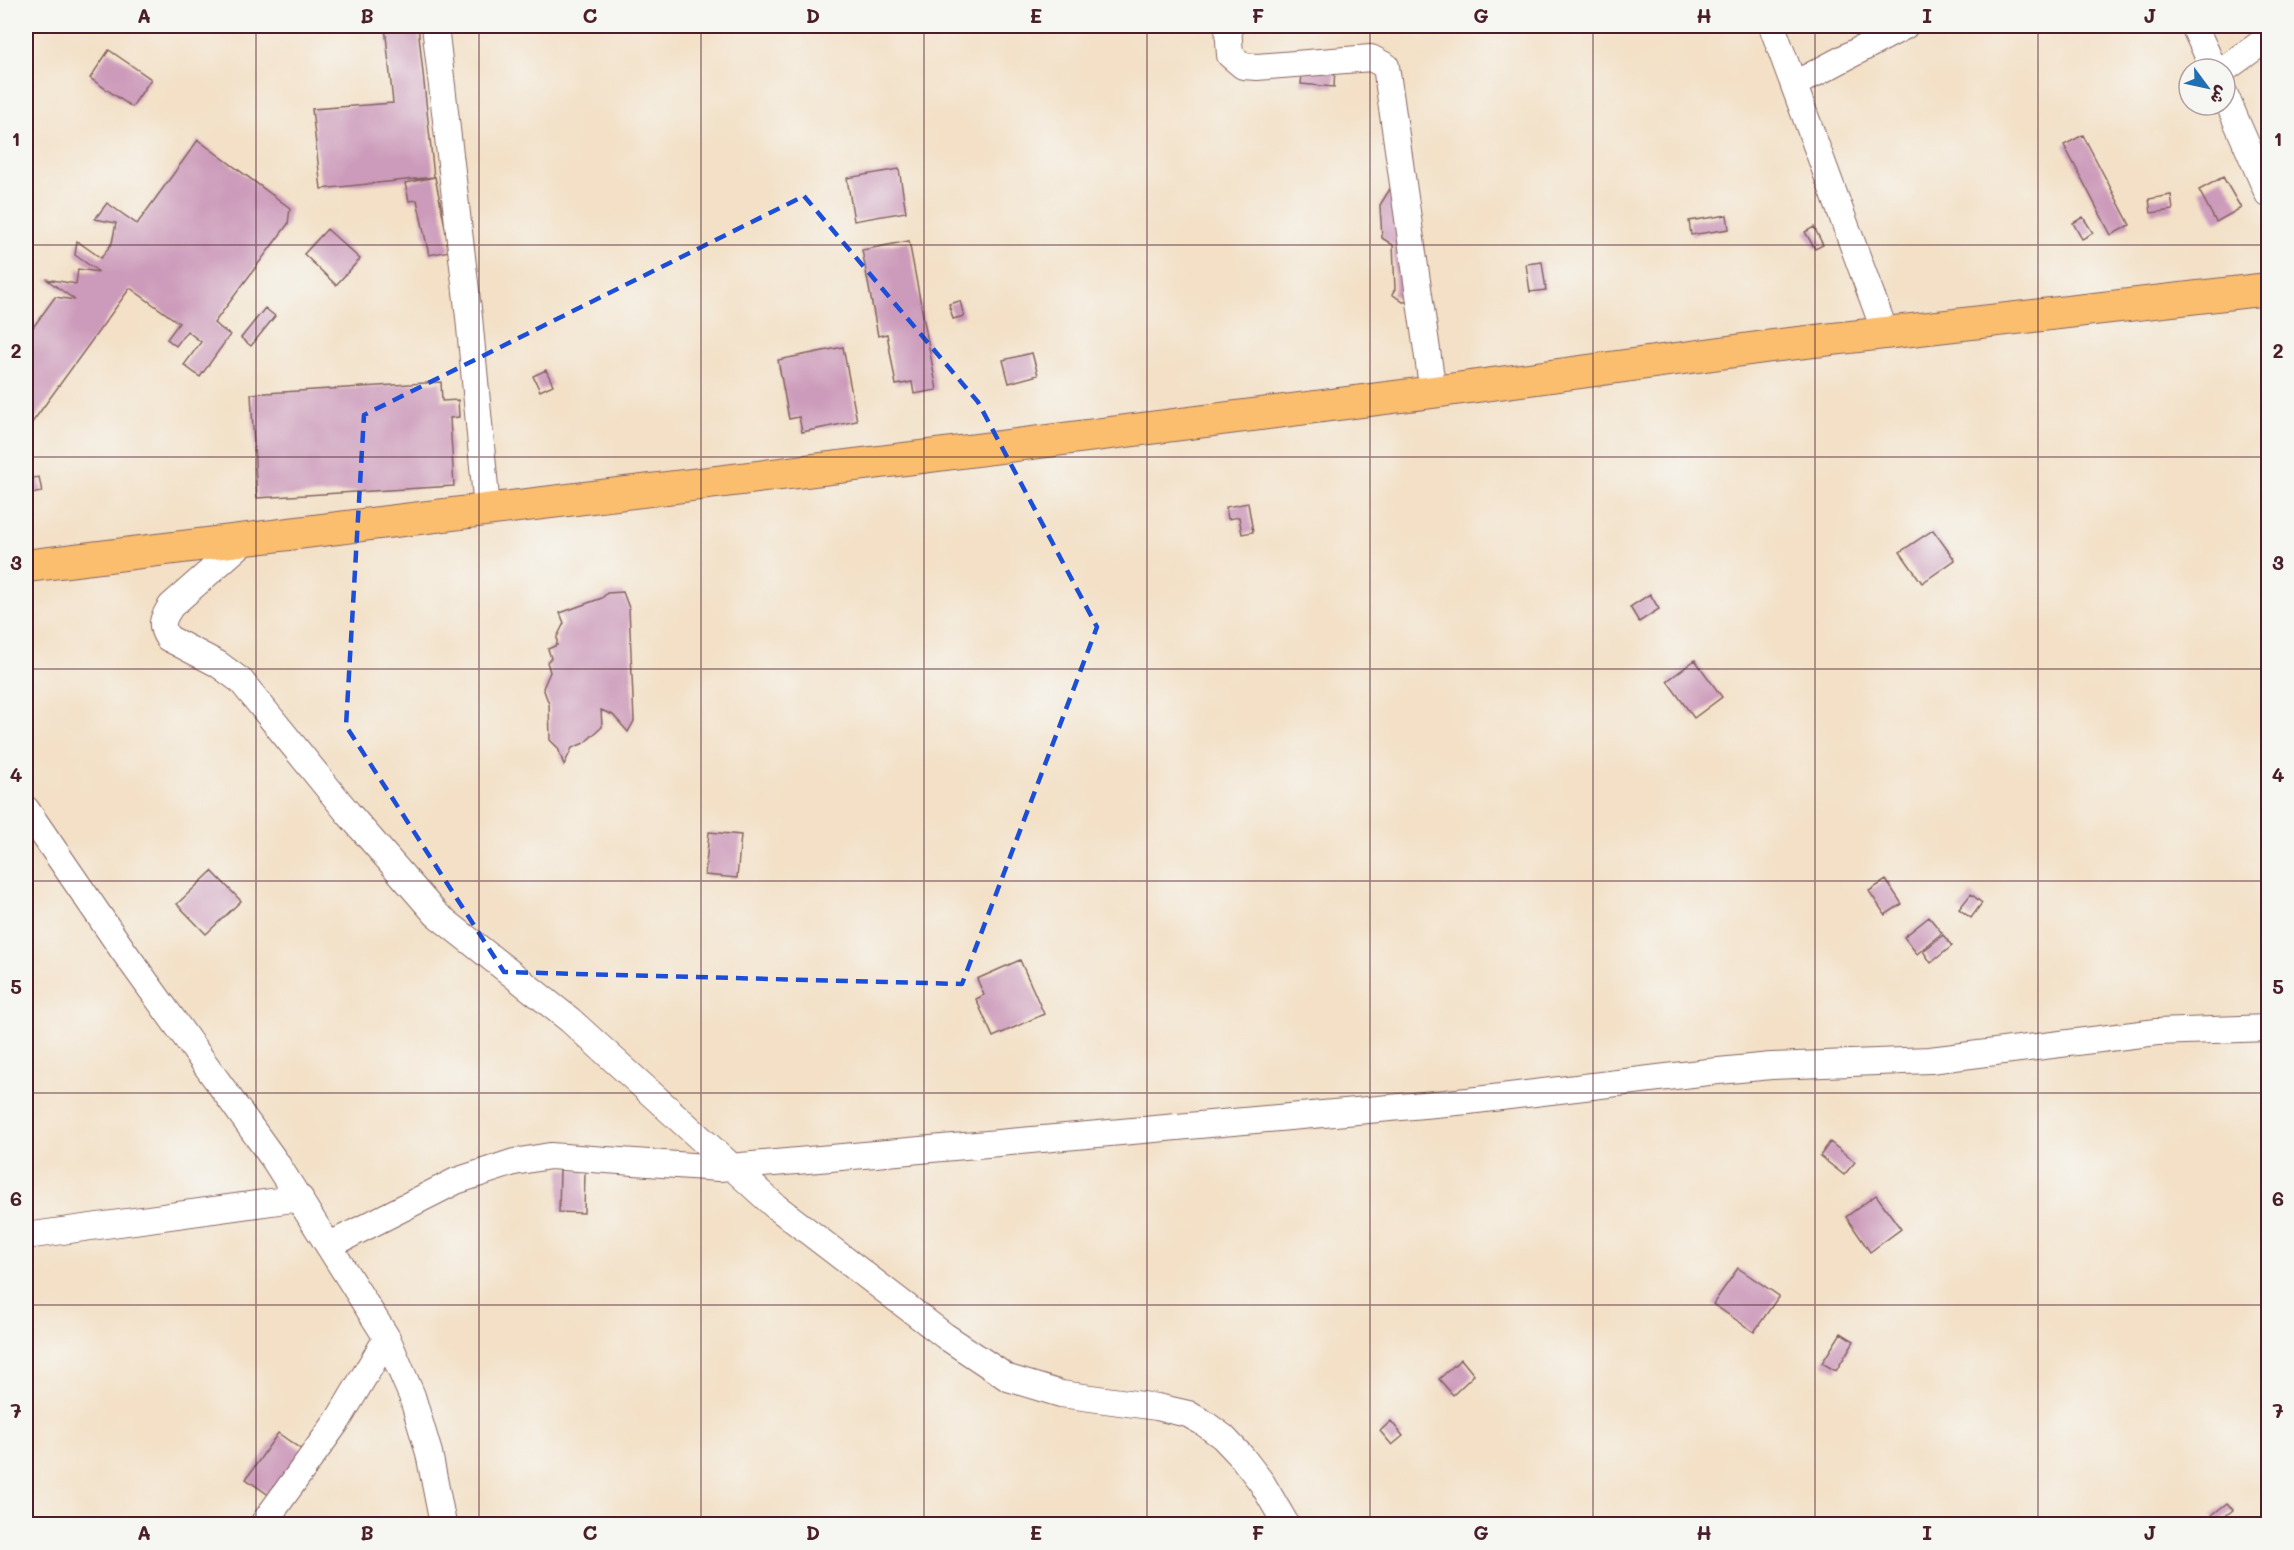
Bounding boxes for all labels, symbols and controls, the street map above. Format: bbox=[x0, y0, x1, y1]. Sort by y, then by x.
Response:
text: A bbox=[137, 2, 151, 28]
text: B bbox=[360, 2, 374, 28]
text: C bbox=[583, 2, 598, 28]
text: D bbox=[806, 2, 820, 28]
text: E bbox=[1030, 2, 1042, 28]
text: F bbox=[1252, 2, 1265, 28]
text: G bbox=[1473, 2, 1489, 28]
text: H bbox=[1696, 2, 1712, 28]
text: I bbox=[1922, 2, 1932, 28]
text: J bbox=[2143, 2, 2157, 28]
north arrow bbox=[2177, 57, 2237, 117]
text: ش bbox=[2206, 82, 2234, 109]
text: 1 bbox=[12, 125, 20, 151]
text: 1 bbox=[2274, 125, 2282, 151]
text: 2 bbox=[10, 337, 22, 363]
text: 2 bbox=[2272, 337, 2284, 363]
text: 3 bbox=[10, 549, 22, 575]
text: 3 bbox=[2272, 549, 2284, 575]
text: 4 bbox=[10, 761, 23, 787]
text: 4 bbox=[2272, 761, 2285, 787]
text: 5 bbox=[10, 973, 22, 999]
text: 5 bbox=[2272, 973, 2284, 999]
text: 6 bbox=[10, 1185, 22, 1211]
text: 6 bbox=[2272, 1185, 2284, 1211]
text: 7 bbox=[10, 1397, 22, 1423]
text: 7 bbox=[2272, 1397, 2284, 1423]
text: A bbox=[137, 1519, 151, 1545]
text: B bbox=[360, 1519, 374, 1545]
text: C bbox=[583, 1519, 598, 1545]
text: D bbox=[806, 1519, 820, 1545]
text: E bbox=[1030, 1519, 1042, 1545]
text: F bbox=[1252, 1519, 1265, 1545]
text: G bbox=[1473, 1519, 1489, 1545]
text: H bbox=[1696, 1519, 1712, 1545]
text: I bbox=[1922, 1519, 1932, 1545]
text: J bbox=[2143, 1519, 2157, 1545]

